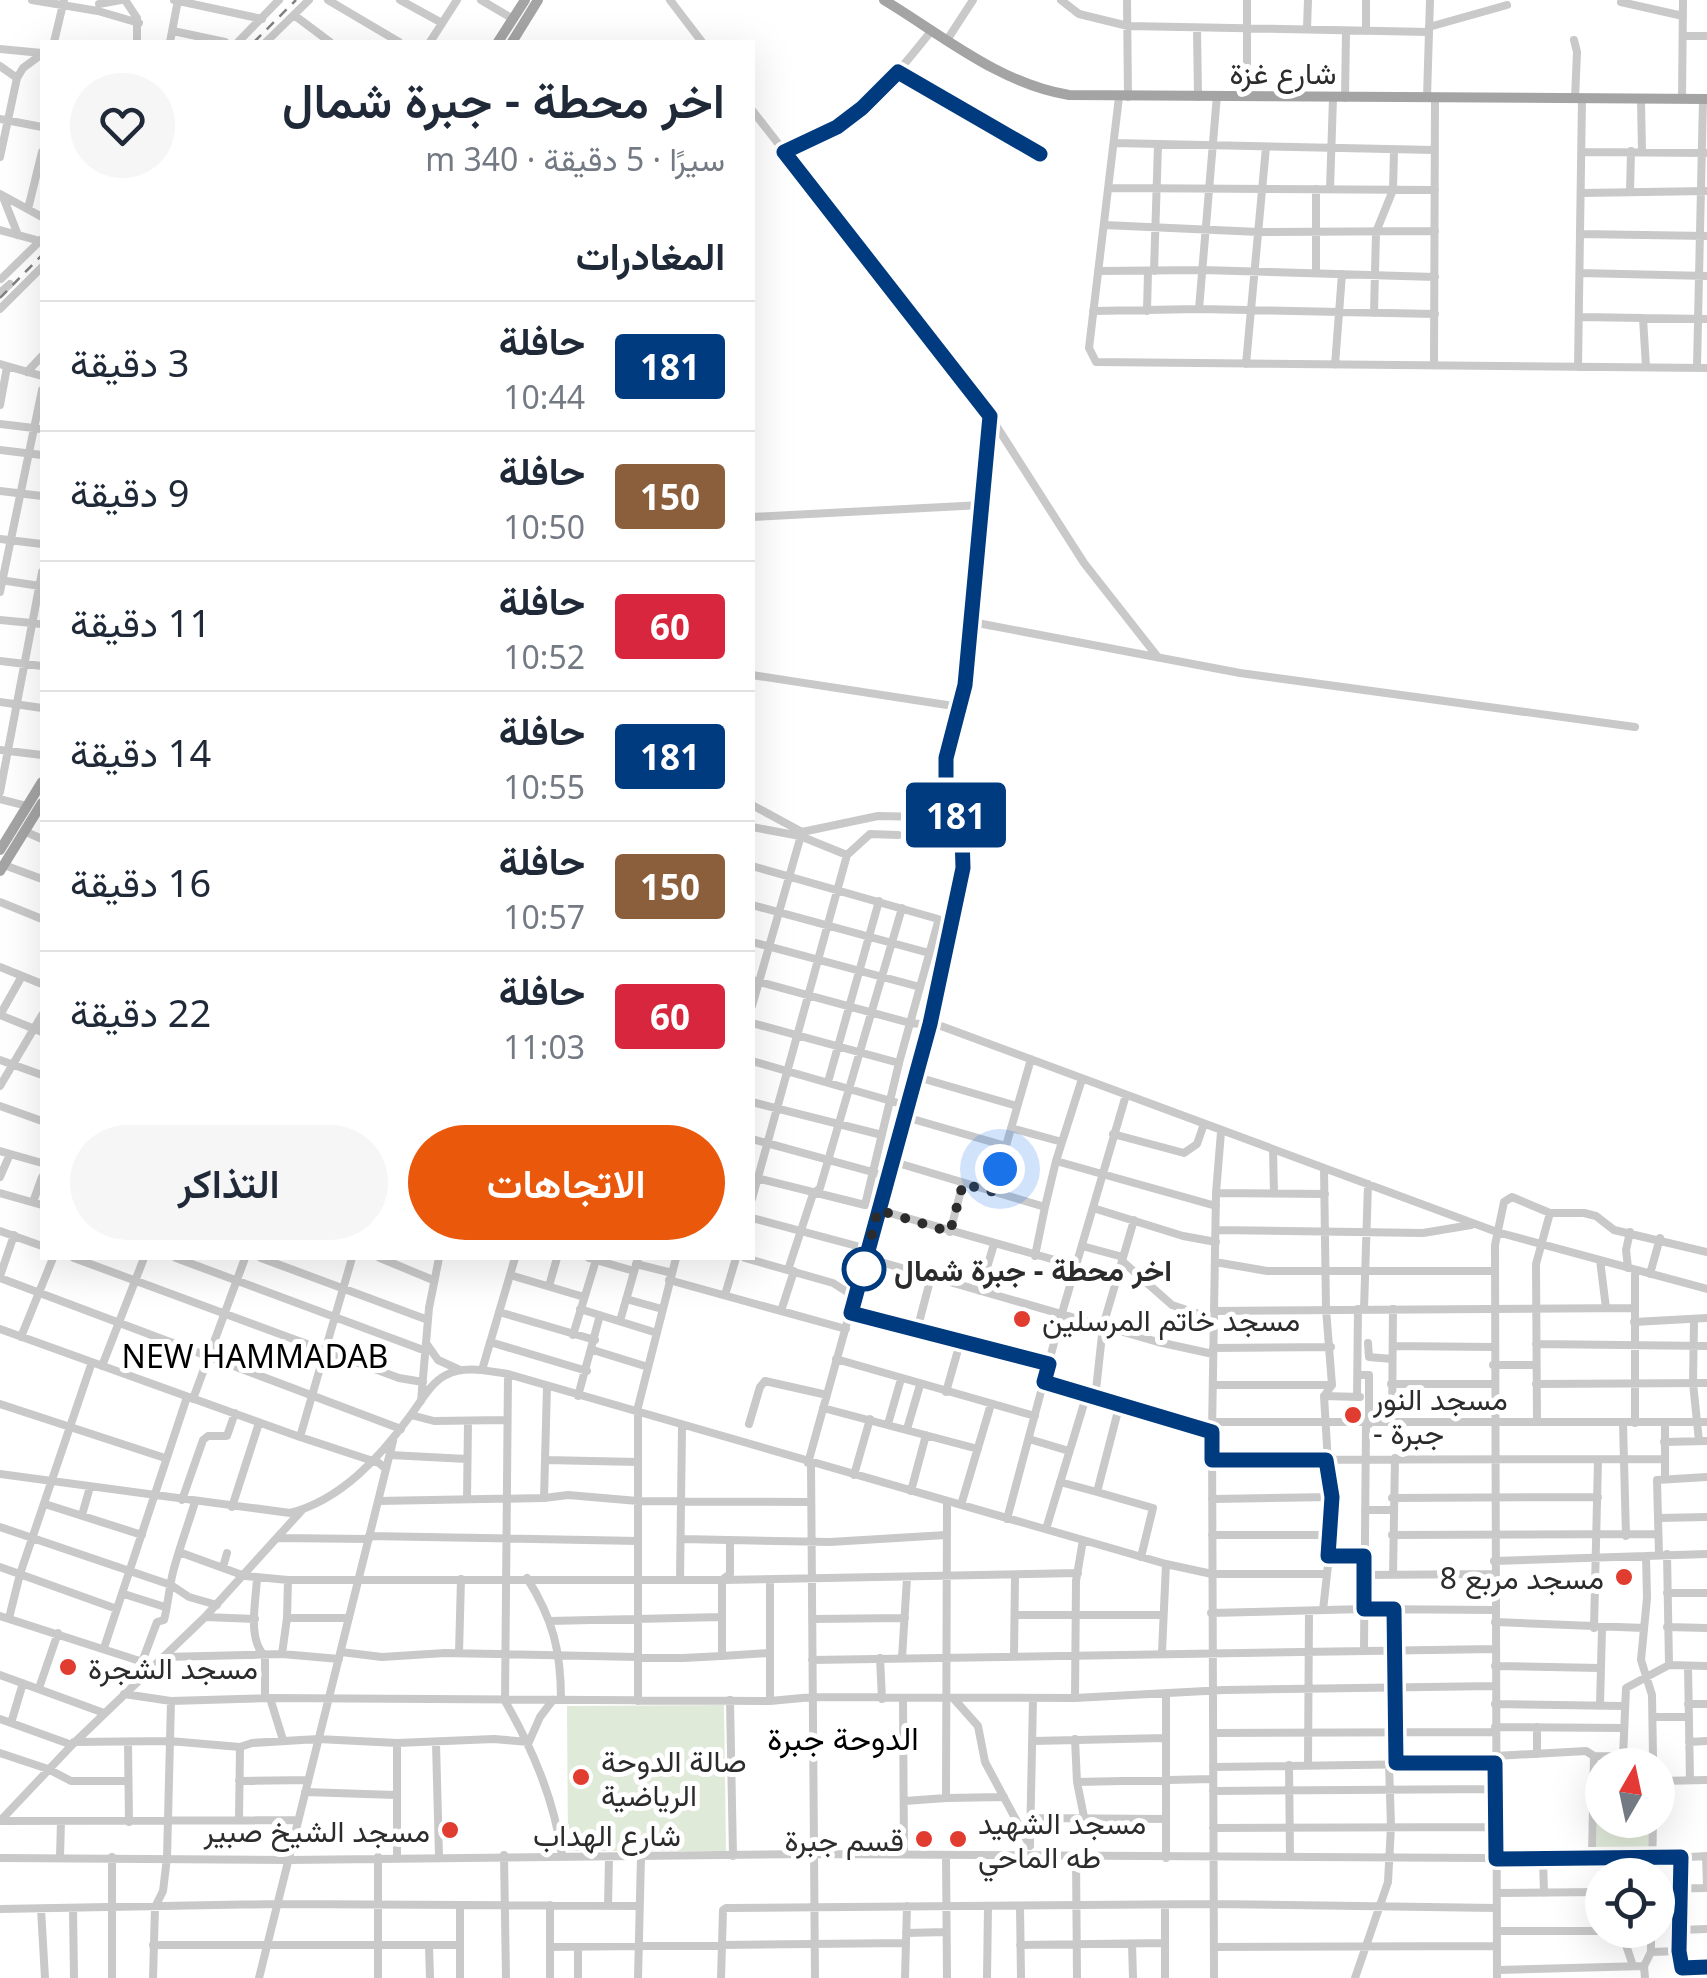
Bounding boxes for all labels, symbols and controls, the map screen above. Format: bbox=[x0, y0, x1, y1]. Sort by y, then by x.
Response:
street label: شارع غزة bbox=[1230, 52, 1337, 94]
text: اخر محطة - جبرة شمال bbox=[282, 67, 725, 132]
button: heart bbox=[70, 73, 175, 178]
text: سيرًا · 5 دقيقة · 340 m bbox=[425, 137, 725, 180]
text: المغادرات bbox=[576, 229, 725, 281]
text: حافلة bbox=[499, 314, 585, 366]
text: 3 دقيقة bbox=[70, 336, 190, 388]
text: 181 bbox=[640, 343, 700, 390]
text: 10:44 bbox=[503, 375, 585, 418]
text: حافلة bbox=[499, 444, 585, 496]
text: 9 دقيقة bbox=[70, 466, 190, 518]
text: 150 bbox=[640, 473, 700, 520]
text: 10:50 bbox=[503, 505, 585, 548]
text: حافلة bbox=[499, 574, 585, 626]
text: 11 دقيقة bbox=[70, 596, 211, 648]
text: 60 bbox=[650, 603, 690, 650]
text: 10:52 bbox=[503, 635, 585, 678]
text: حافلة bbox=[499, 704, 585, 756]
text: 14 دقيقة bbox=[70, 726, 211, 778]
text: 181 bbox=[640, 733, 700, 780]
text: 10:55 bbox=[503, 765, 585, 808]
line badge: 181 bbox=[898, 782, 1014, 848]
text: 181 bbox=[926, 792, 986, 839]
text: حافلة bbox=[499, 834, 585, 886]
text: 16 دقيقة bbox=[70, 856, 211, 908]
text: 150 bbox=[640, 863, 700, 910]
text: 10:57 bbox=[503, 895, 585, 938]
text: حافلة bbox=[499, 964, 585, 1016]
text: 22 دقيقة bbox=[70, 986, 211, 1038]
text: 60 bbox=[650, 993, 690, 1040]
text: 11:03 bbox=[503, 1025, 585, 1068]
button: التذاكر bbox=[70, 1125, 388, 1240]
button: الاتجاهات bbox=[408, 1125, 725, 1240]
your location bbox=[975, 1144, 1025, 1194]
marker: اخر محطة - جبرة شمال bbox=[843, 1248, 885, 1290]
place label: اخر محطة - جبرة شمال bbox=[894, 1249, 1172, 1290]
place label: مسجد خاتم المرسلين bbox=[1042, 1299, 1300, 1340]
marker: مسجد خاتم المرسلين bbox=[1011, 1308, 1033, 1330]
district label: NEW HAMMADAB bbox=[122, 1334, 388, 1377]
place label: مسجد النور - جبرة bbox=[1372, 1378, 1508, 1453]
marker: مسجد النور - جبرة bbox=[1342, 1404, 1364, 1426]
place label: مسجد مربع 8 bbox=[1440, 1557, 1604, 1599]
marker: مسجد مربع 8 bbox=[1613, 1566, 1635, 1588]
place label: مسجد الشجرة bbox=[88, 1647, 258, 1688]
marker: مسجد الشجرة bbox=[57, 1656, 79, 1678]
district label: الدوحة جبرة bbox=[767, 1716, 919, 1759]
place label: صالة الدوحة الرياضية bbox=[601, 1740, 746, 1815]
north arrow bbox=[1585, 1748, 1675, 1838]
map controls bbox=[1585, 1748, 1675, 1948]
marker: صالة الدوحة الرياضية bbox=[570, 1766, 592, 1788]
place label: مسجد الشهيد طه الماحي bbox=[978, 1802, 1146, 1882]
place label: مسجد الشيخ صبير bbox=[203, 1810, 430, 1852]
street label: شارع الهداب bbox=[533, 1814, 681, 1856]
marker: مسجد الشيخ صبير bbox=[439, 1819, 461, 1841]
place label: قسم جبرة bbox=[784, 1819, 904, 1860]
marker: قسم جبرة bbox=[913, 1828, 935, 1850]
marker: مسجد الشهيد طه الماحي bbox=[947, 1828, 969, 1850]
button: locate bbox=[1585, 1858, 1675, 1948]

